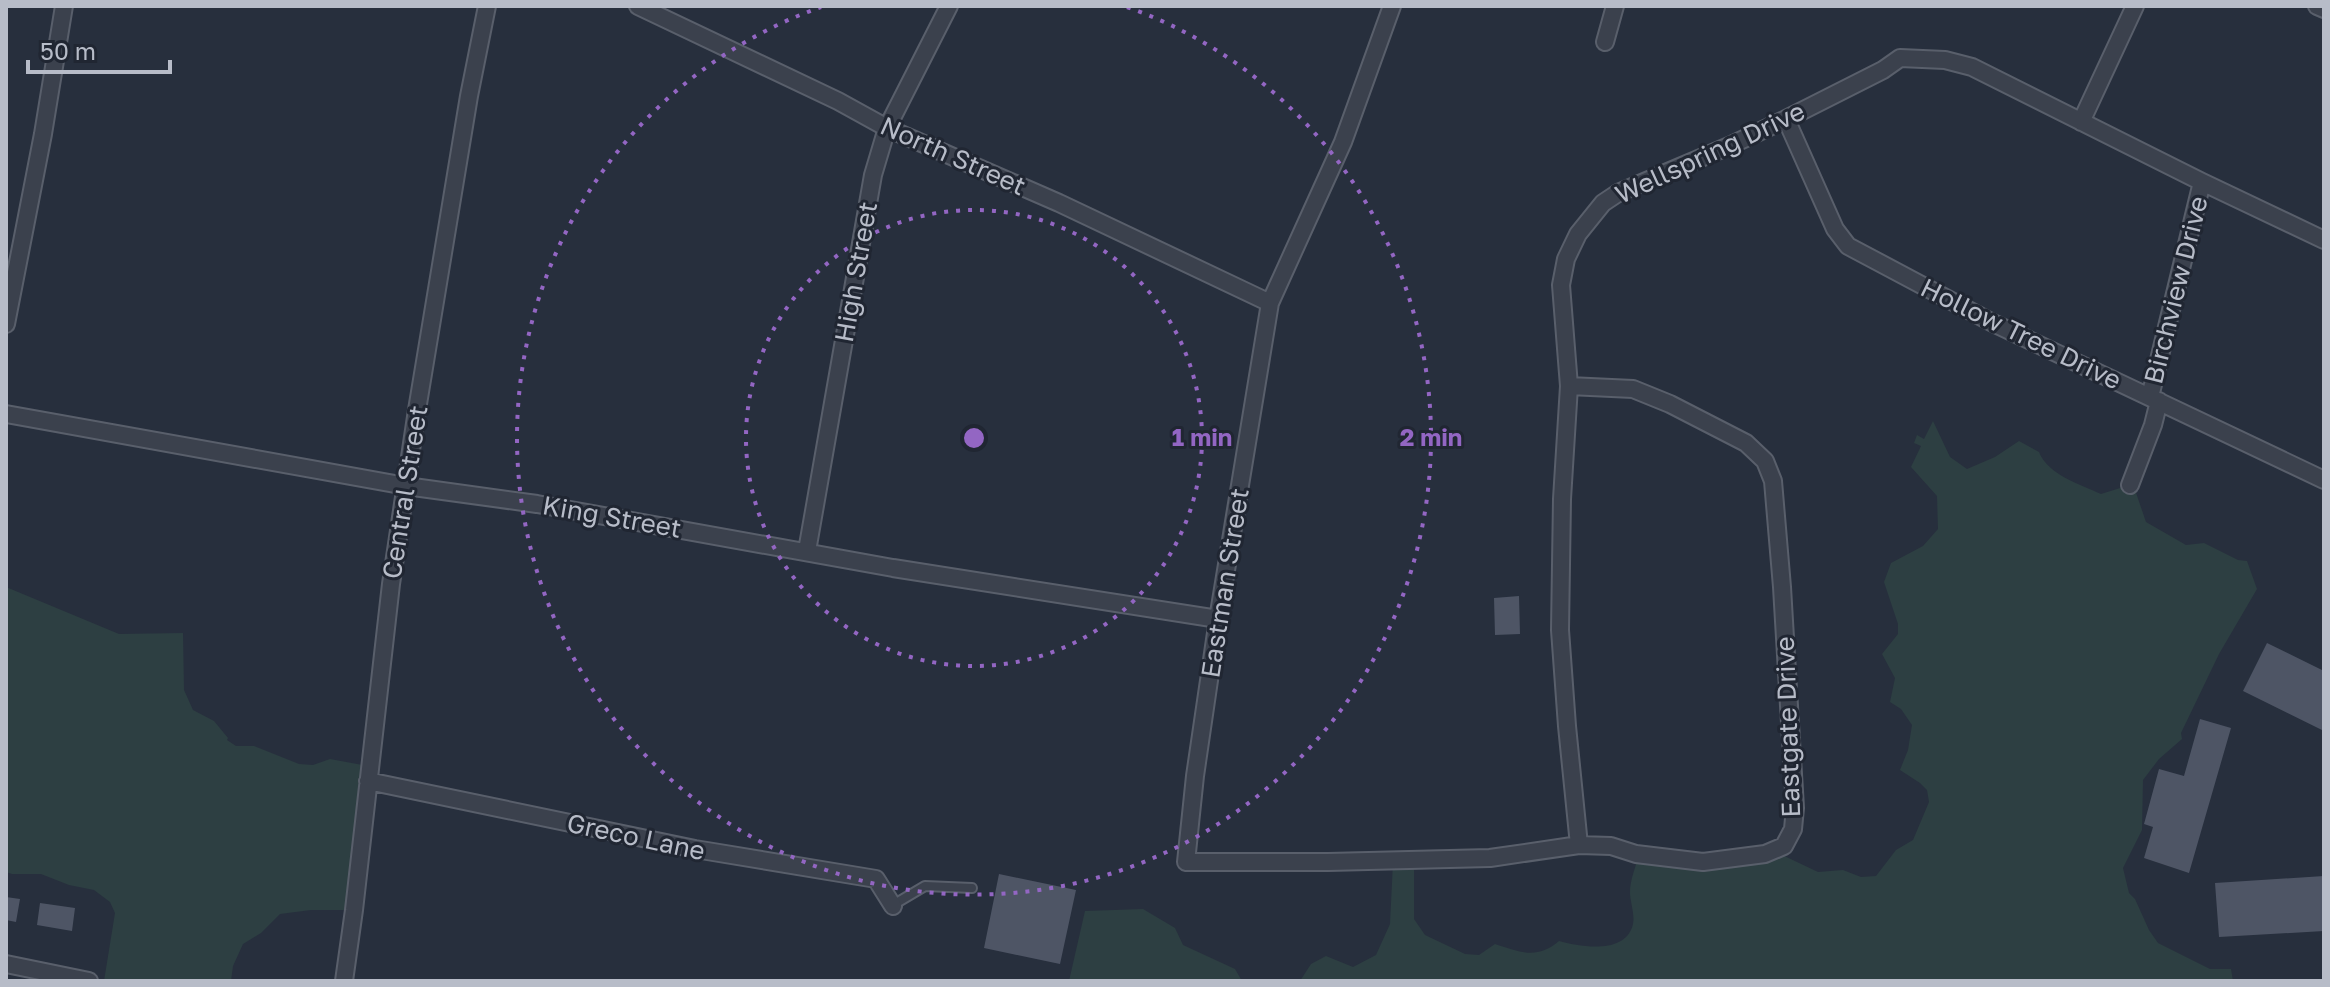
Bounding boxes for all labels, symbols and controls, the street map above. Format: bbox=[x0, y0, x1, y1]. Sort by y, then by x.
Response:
scale bar bbox=[28, 24, 170, 74]
text: 50 m bbox=[40, 36, 96, 65]
street label: Wellspring Drive bbox=[1610, 95, 1809, 210]
street label: North Street bbox=[876, 110, 1031, 201]
street label: Birchview Drive bbox=[2137, 193, 2214, 387]
street label: High Street bbox=[828, 199, 883, 345]
street label: Hollow Tree Drive bbox=[1916, 272, 2127, 396]
street label: Central Street bbox=[375, 403, 434, 581]
text: 1 min bbox=[1172, 422, 1232, 451]
text: 2 min bbox=[1400, 422, 1462, 451]
centre of rings bbox=[960, 424, 988, 452]
street label: Eastman Street bbox=[1194, 486, 1255, 680]
street label: King Street bbox=[540, 489, 684, 544]
street label: Eastgate Drive bbox=[1769, 636, 1806, 818]
street label: Greco Lane bbox=[564, 807, 708, 866]

